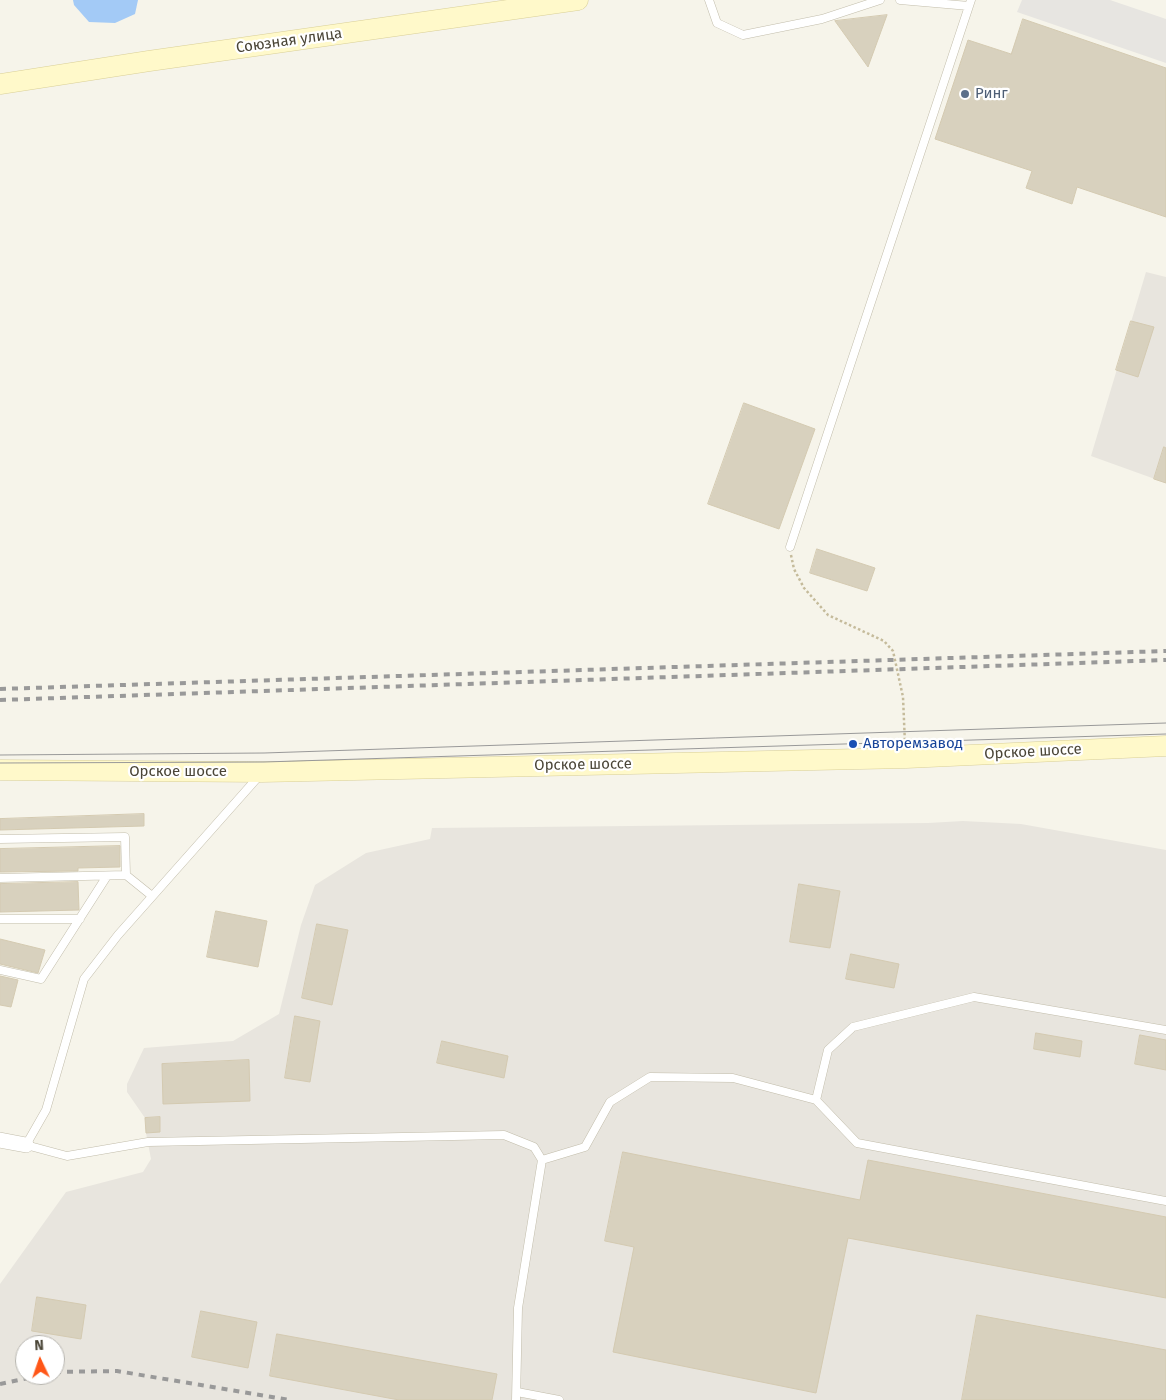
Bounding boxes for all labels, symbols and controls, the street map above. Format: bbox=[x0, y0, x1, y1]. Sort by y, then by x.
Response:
street label: Союзная улица bbox=[235, 25, 343, 57]
place label: Ринг bbox=[975, 85, 1008, 103]
marker: Ринг bbox=[959, 88, 971, 100]
place label: Авторемзавод bbox=[863, 735, 963, 753]
marker: Авторемзавод bbox=[847, 738, 859, 750]
street label: Орское шоссе bbox=[984, 740, 1082, 764]
street label: Орское шоссе bbox=[534, 755, 632, 775]
street label: Орское шоссе bbox=[129, 763, 227, 781]
north arrow bbox=[15, 1335, 65, 1385]
text: N bbox=[34, 1337, 44, 1354]

